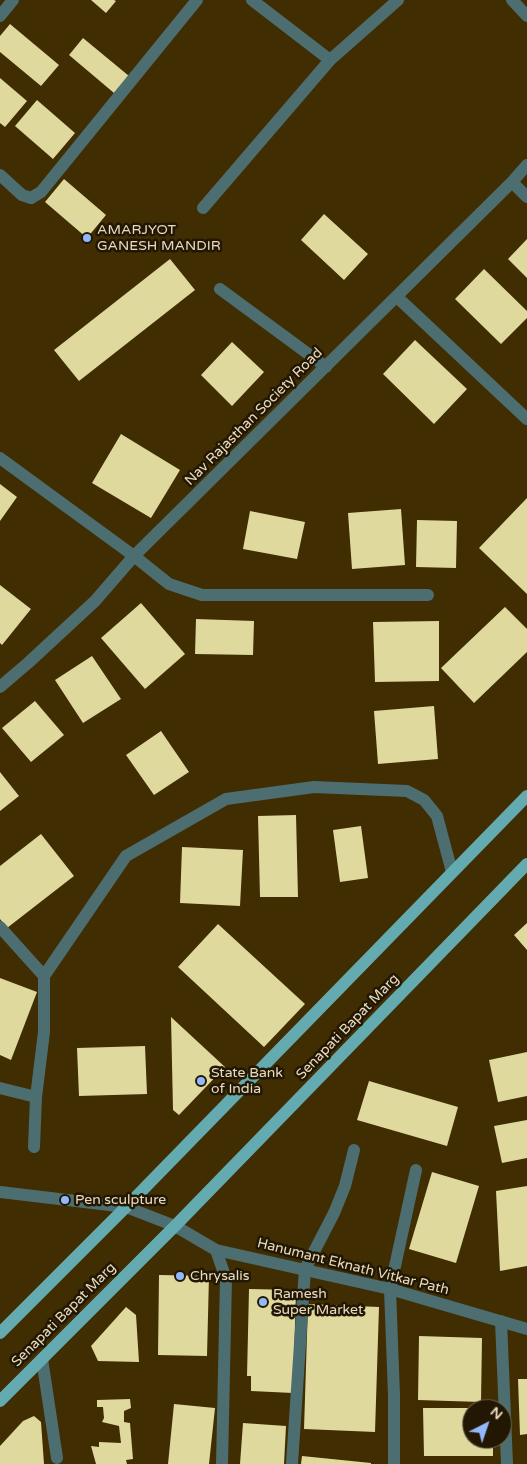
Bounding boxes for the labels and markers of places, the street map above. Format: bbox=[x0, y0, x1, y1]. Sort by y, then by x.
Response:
place label: AMARJYOT GANESH MANDIR bbox=[97, 222, 221, 254]
marker: AMARJYOT GANESH MANDIR bbox=[81, 232, 93, 244]
place label: State Bank of India bbox=[211, 1065, 283, 1098]
marker: State Bank of India bbox=[195, 1075, 207, 1087]
place label: Pen sculpture bbox=[75, 1192, 166, 1208]
marker: Pen sculpture bbox=[59, 1194, 71, 1206]
place label: Chrysalis bbox=[190, 1268, 249, 1284]
marker: Chrysalis bbox=[174, 1270, 186, 1282]
place label: Ramesh Super Market bbox=[273, 1286, 363, 1318]
marker: Ramesh Super Market bbox=[257, 1296, 269, 1308]

